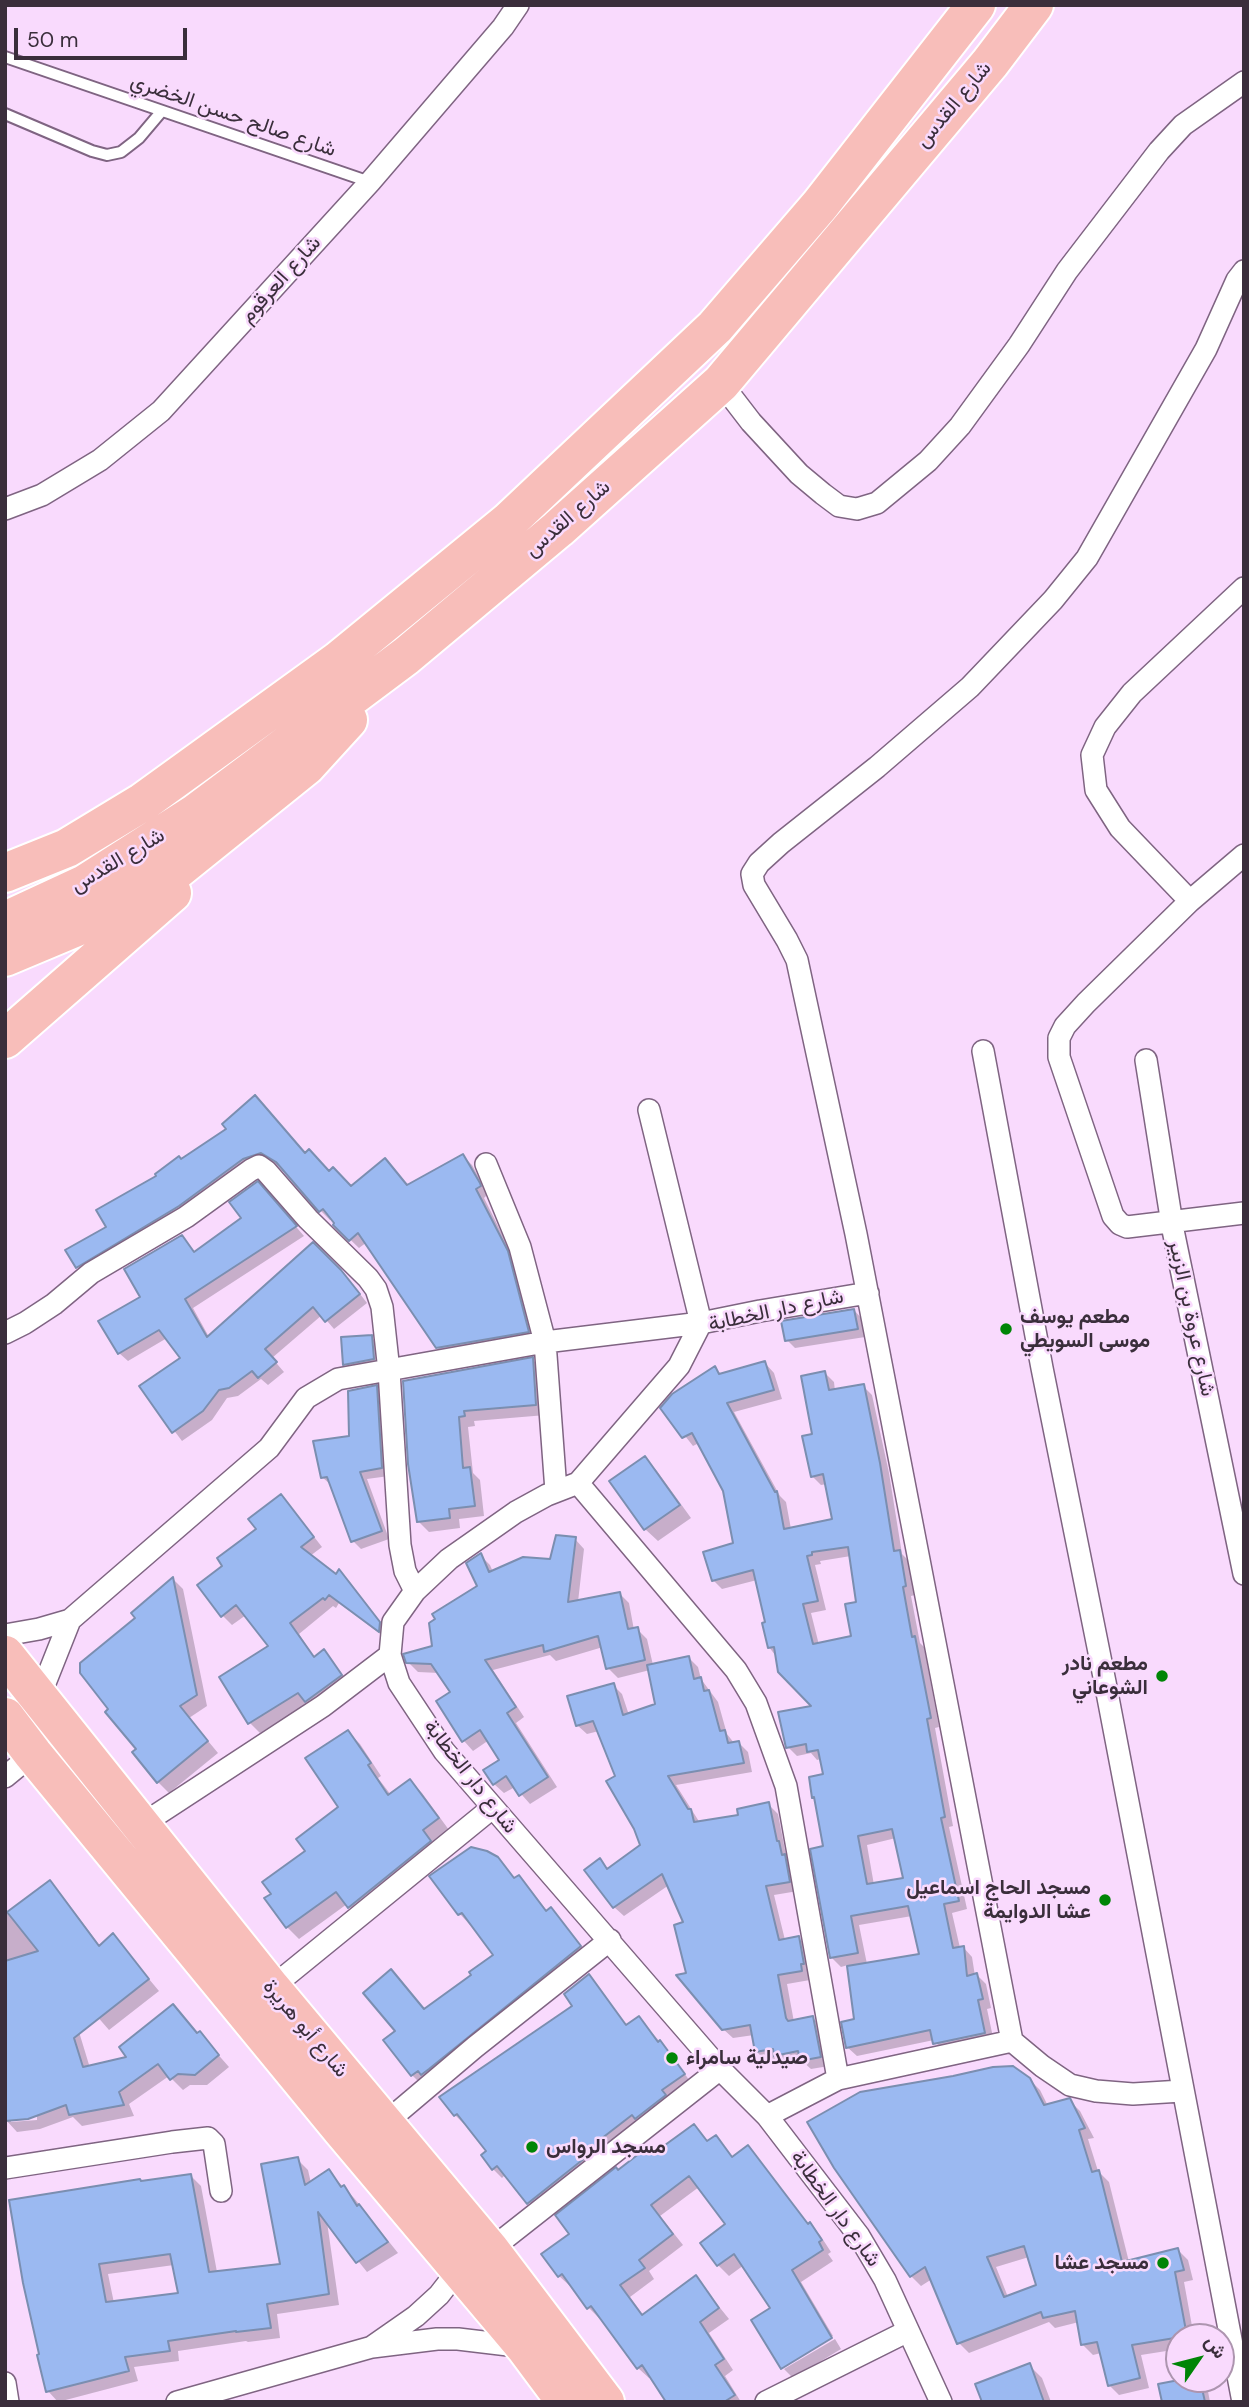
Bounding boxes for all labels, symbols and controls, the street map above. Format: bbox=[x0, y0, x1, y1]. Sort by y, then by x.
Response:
scale bar bbox=[18, 14, 191, 58]
text: 50 m bbox=[27, 26, 78, 54]
street label: شارع القدس bbox=[911, 57, 997, 153]
street label: شارع صالح حسن الخضري bbox=[127, 69, 339, 163]
street label: شارع العرقوم bbox=[235, 231, 327, 329]
street label: شارع القدس bbox=[520, 475, 616, 563]
street label: شارع القدس bbox=[66, 823, 170, 899]
street label: شارع عروة بن الزبير bbox=[1162, 1237, 1220, 1399]
street label: شارع دار الخطابة bbox=[706, 1284, 846, 1338]
place label: مطعم يوسف موسى السويطي bbox=[1020, 1304, 1150, 1354]
marker: مطعم يوسف موسى السويطي bbox=[998, 1321, 1014, 1337]
place label: مطعم نادر الشوعاني bbox=[1062, 1651, 1148, 1701]
marker: مطعم نادر الشوعاني bbox=[1154, 1668, 1170, 1684]
street label: شارع دار الخطابة bbox=[418, 1715, 522, 1839]
place label: مسجد الحاج اسماعيل عشا الدوايمة bbox=[906, 1875, 1091, 1925]
marker: مسجد الحاج اسماعيل عشا الدوايمة bbox=[1097, 1892, 1113, 1908]
street label: شارع أبو هريرة bbox=[257, 1975, 353, 2083]
place label: صيدلية سامراء bbox=[686, 2045, 808, 2071]
marker: صيدلية سامراء bbox=[664, 2050, 680, 2066]
place label: مسجد الرواس bbox=[546, 2134, 666, 2160]
marker: مسجد الرواس bbox=[524, 2139, 540, 2155]
street label: شارع دار الخطابة bbox=[784, 2146, 886, 2272]
place label: مسجد عشا bbox=[1055, 2250, 1149, 2276]
marker: مسجد عشا bbox=[1155, 2255, 1171, 2271]
north arrow bbox=[1165, 2323, 1235, 2393]
text: ش bbox=[1199, 2330, 1233, 2363]

